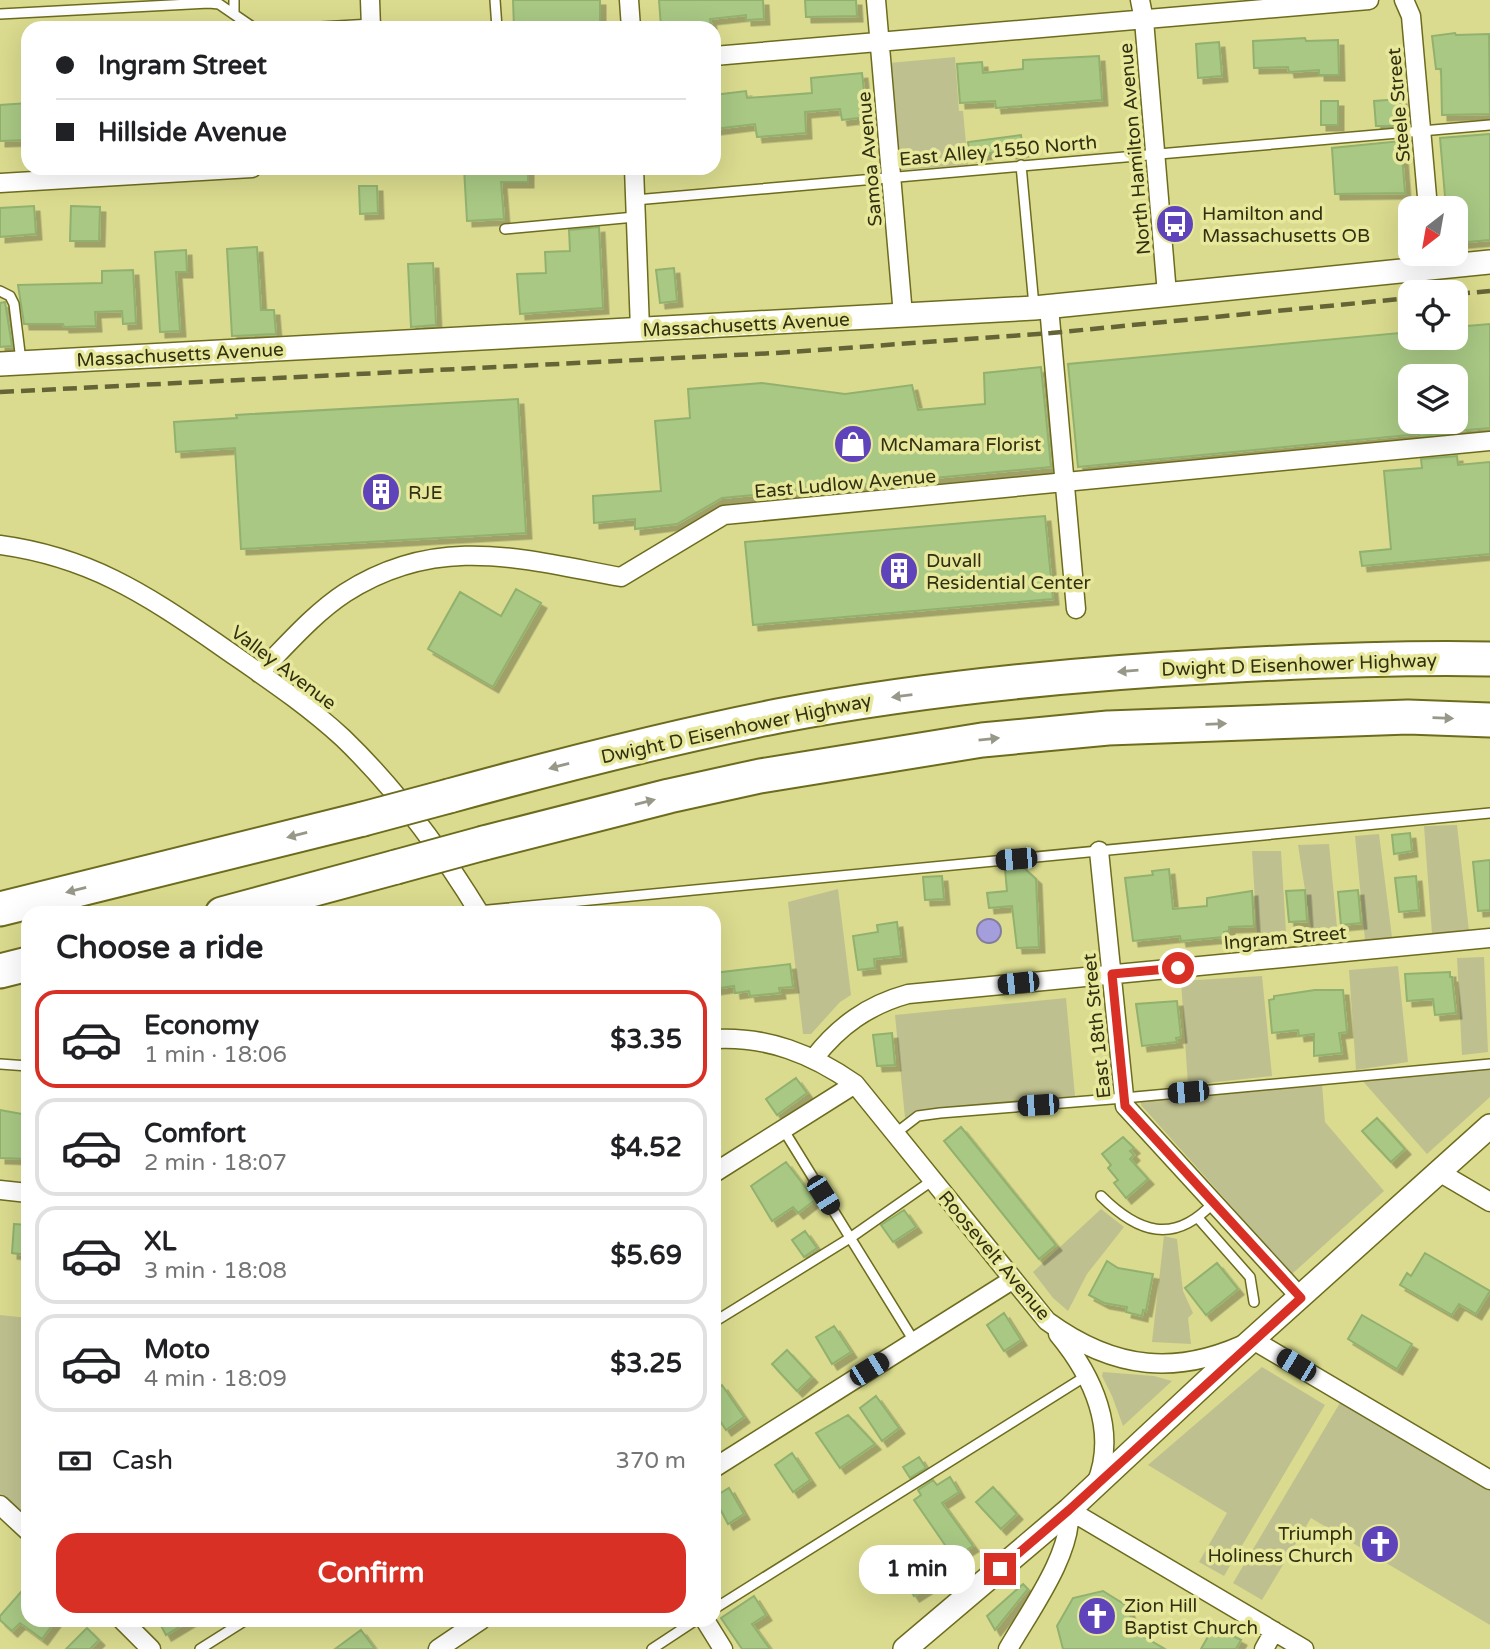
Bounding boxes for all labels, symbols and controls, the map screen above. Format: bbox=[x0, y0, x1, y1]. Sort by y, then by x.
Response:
street label: North Hamilton Avenue bbox=[1115, 42, 1155, 256]
street label: Steele Street bbox=[1383, 47, 1415, 163]
text: Ingram Street bbox=[98, 50, 267, 81]
street label: Samoa Avenue bbox=[853, 91, 887, 227]
text: Hillside Avenue bbox=[98, 117, 287, 148]
street label: East Alley 1550 North bbox=[898, 131, 1098, 171]
north arrow bbox=[1398, 196, 1468, 266]
map controls bbox=[1398, 196, 1468, 434]
bus stop icon: Hamilton and Massachusetts OB bbox=[1154, 203, 1196, 245]
place label: Hamilton and Massachusetts OB bbox=[1202, 203, 1370, 247]
button: locate bbox=[1398, 280, 1468, 350]
street label: Massachusetts Avenue bbox=[642, 309, 850, 341]
street label: Massachusetts Avenue bbox=[76, 339, 284, 371]
button: layers bbox=[1398, 364, 1468, 434]
shop icon: McNamara Florist bbox=[832, 423, 874, 465]
place label: McNamara Florist bbox=[880, 434, 1041, 456]
street label: East Ludlow Avenue bbox=[753, 465, 937, 503]
building icon: RJE bbox=[360, 471, 402, 513]
place label: RJE bbox=[408, 482, 443, 504]
building icon: Duvall Residential Center bbox=[878, 550, 920, 592]
place label: Duvall Residential Center bbox=[926, 550, 1091, 594]
street label: Valley Avenue bbox=[226, 621, 340, 715]
street label: Dwight D Eisenhower Highway bbox=[1161, 649, 1437, 681]
one-way arrow bbox=[1117, 666, 1139, 677]
street label: Dwight D Eisenhower Highway bbox=[599, 690, 873, 768]
one-way arrow bbox=[891, 691, 913, 702]
one-way arrow bbox=[1433, 713, 1455, 724]
one-way arrow bbox=[1205, 719, 1227, 730]
one-way arrow bbox=[978, 733, 1000, 744]
one-way arrow bbox=[548, 761, 570, 772]
one-way arrow bbox=[634, 796, 656, 807]
one-way arrow bbox=[286, 830, 308, 841]
car bbox=[995, 847, 1038, 871]
one-way arrow bbox=[65, 885, 87, 896]
street label: Ingram Street bbox=[1223, 922, 1348, 954]
text: Choose a ride bbox=[56, 929, 263, 967]
street label: East 18th Street bbox=[1078, 952, 1116, 1100]
route start bbox=[1162, 952, 1194, 984]
car bbox=[997, 970, 1040, 996]
icon: car bbox=[60, 1008, 123, 1071]
text: Economy bbox=[144, 1010, 259, 1041]
text: $3.35 bbox=[610, 1024, 682, 1055]
text: 1 min · 18:06 bbox=[144, 1041, 287, 1069]
car bbox=[1167, 1080, 1210, 1104]
car bbox=[1017, 1093, 1060, 1117]
icon: car bbox=[60, 1116, 123, 1179]
text: Comfort bbox=[144, 1118, 246, 1149]
text: $4.52 bbox=[610, 1132, 682, 1163]
text: 2 min · 18:07 bbox=[144, 1149, 287, 1177]
car bbox=[803, 1172, 844, 1218]
street label: Roosevelt Avenue bbox=[934, 1187, 1055, 1325]
icon: car bbox=[60, 1224, 123, 1287]
text: XL bbox=[144, 1226, 176, 1257]
text: $5.69 bbox=[610, 1240, 682, 1271]
text: 3 min · 18:08 bbox=[144, 1257, 287, 1285]
icon: car bbox=[60, 1332, 123, 1395]
text: Moto bbox=[144, 1334, 210, 1365]
car bbox=[1273, 1345, 1320, 1385]
text: $3.25 bbox=[610, 1348, 682, 1379]
car bbox=[846, 1349, 893, 1389]
text: 4 min · 18:09 bbox=[144, 1365, 287, 1393]
icon: cash bbox=[56, 1442, 94, 1480]
text: Cash bbox=[112, 1445, 173, 1476]
text: 370 m bbox=[616, 1447, 686, 1475]
place label: Triumph Holiness Church bbox=[1207, 1523, 1353, 1567]
church icon: Triumph Holiness Church bbox=[1359, 1523, 1401, 1565]
button: Confirm bbox=[56, 1533, 686, 1613]
callout: 1 min bbox=[860, 1544, 976, 1594]
route end bbox=[984, 1553, 1016, 1585]
text: 1 min bbox=[886, 1555, 948, 1583]
church icon: Zion Hill Baptist Church bbox=[1076, 1595, 1118, 1637]
place label: Zion Hill Baptist Church bbox=[1124, 1595, 1258, 1639]

